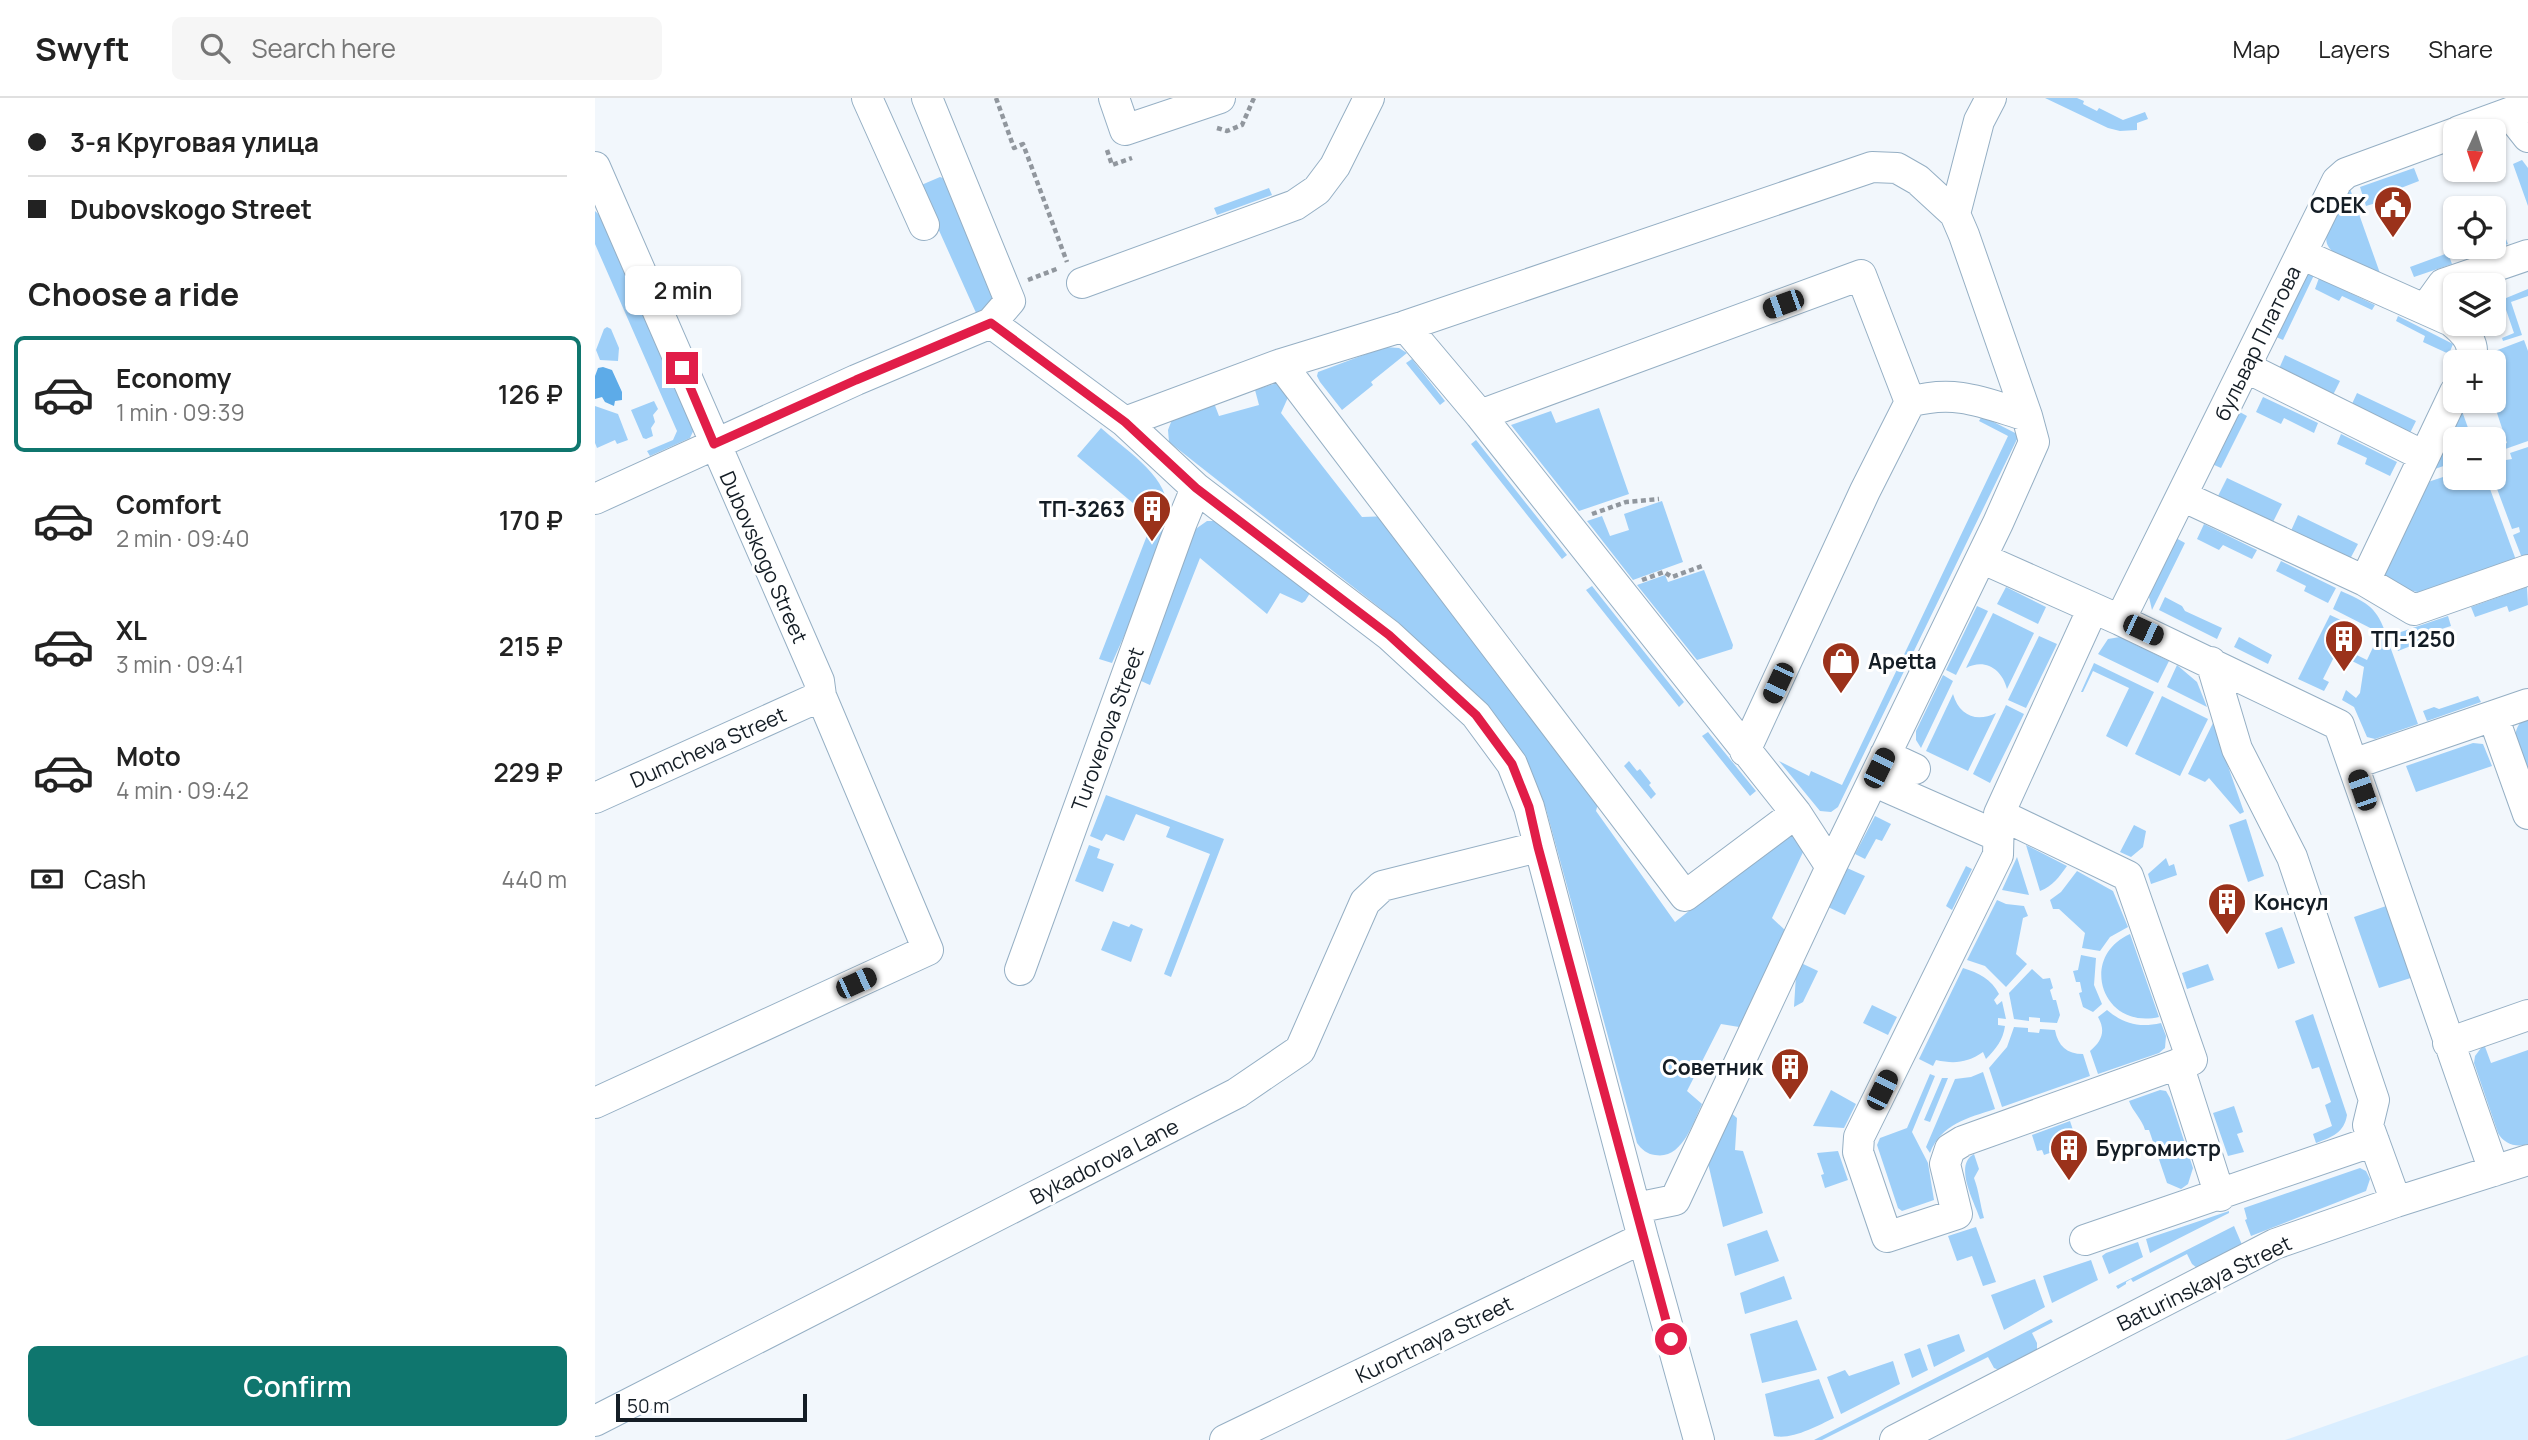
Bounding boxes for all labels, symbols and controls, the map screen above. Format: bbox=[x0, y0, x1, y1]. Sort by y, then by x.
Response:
search box bbox=[172, 17, 662, 80]
text: Swyft bbox=[35, 26, 130, 71]
icon: search bbox=[196, 29, 234, 67]
text: Search here bbox=[252, 30, 396, 66]
text: Map bbox=[2233, 32, 2280, 65]
text: Layers bbox=[2318, 32, 2390, 65]
text: Share bbox=[2428, 32, 2493, 65]
north arrow bbox=[2443, 119, 2506, 182]
map controls bbox=[2443, 119, 2506, 490]
text: 3-я Круговая улица bbox=[70, 124, 319, 160]
public building icon: CDEK bbox=[2372, 184, 2414, 239]
text: Dubovskogo Street bbox=[70, 191, 312, 227]
place label: CDEK bbox=[2310, 191, 2366, 219]
button: locate bbox=[2443, 196, 2506, 259]
street label: бульвар Платова bbox=[2207, 261, 2307, 425]
callout: 2 min bbox=[624, 266, 740, 316]
text: Choose a ride bbox=[28, 272, 239, 316]
button: layers bbox=[2443, 273, 2506, 336]
text: 2 min bbox=[654, 274, 712, 306]
car bbox=[1760, 287, 1807, 321]
button: + bbox=[2443, 350, 2506, 413]
route end bbox=[666, 352, 698, 384]
text: Economy bbox=[116, 360, 231, 396]
icon: car bbox=[32, 363, 95, 426]
text: 126 ₽ bbox=[498, 376, 563, 412]
text: 1 min · 09:39 bbox=[116, 396, 245, 428]
button: − bbox=[2443, 427, 2506, 490]
street label: Dubovskogo Street bbox=[713, 467, 815, 647]
text: Comfort bbox=[116, 486, 222, 522]
building icon: ТП-3263 bbox=[1131, 488, 1173, 543]
icon: car bbox=[32, 489, 95, 552]
place label: ТП-3263 bbox=[1039, 495, 1125, 523]
text: 170 ₽ bbox=[499, 502, 563, 538]
text: 2 min · 09:40 bbox=[116, 522, 249, 554]
text: XL bbox=[116, 612, 147, 648]
car bbox=[2120, 612, 2167, 648]
icon: car bbox=[32, 615, 95, 678]
building icon: ТП-1250 bbox=[2323, 618, 2365, 673]
place label: ТП-1250 bbox=[2371, 625, 2456, 653]
text: 215 ₽ bbox=[499, 628, 563, 664]
shop icon: Apetta bbox=[1820, 640, 1862, 695]
street label: Turoverova Street bbox=[1064, 643, 1150, 815]
place label: Apetta bbox=[1868, 647, 1937, 675]
text: 3 min · 09:41 bbox=[116, 648, 244, 680]
car bbox=[1760, 660, 1797, 706]
street label: Dumcheva Street bbox=[626, 700, 790, 794]
text: Moto bbox=[116, 738, 181, 774]
icon: car bbox=[32, 741, 95, 804]
car bbox=[1861, 745, 1898, 791]
text: 229 ₽ bbox=[493, 754, 563, 790]
car bbox=[2346, 767, 2379, 813]
text: 4 min · 09:42 bbox=[116, 774, 249, 806]
icon: cash bbox=[28, 860, 66, 898]
text: Cash bbox=[84, 861, 146, 897]
text: 440 m bbox=[502, 863, 567, 895]
building icon: Консул bbox=[2206, 881, 2248, 936]
place label: Консул bbox=[2254, 888, 2329, 916]
car bbox=[833, 965, 880, 1001]
building icon: Советник bbox=[1769, 1046, 1811, 1101]
place label: Советник bbox=[1662, 1053, 1764, 1081]
car bbox=[1864, 1067, 1901, 1113]
street label: Bykadorova Lane bbox=[1025, 1111, 1183, 1211]
building icon: Бургомистр bbox=[2048, 1127, 2090, 1182]
place label: Бургомистр bbox=[2096, 1134, 2221, 1162]
street label: Baturinskaya Street bbox=[2112, 1229, 2296, 1337]
street label: Kurortnaya Street bbox=[1351, 1289, 1517, 1389]
route start bbox=[1655, 1323, 1687, 1355]
button: Confirm bbox=[28, 1346, 567, 1426]
scale bar bbox=[616, 1391, 807, 1423]
text: 50 m bbox=[627, 1393, 669, 1419]

